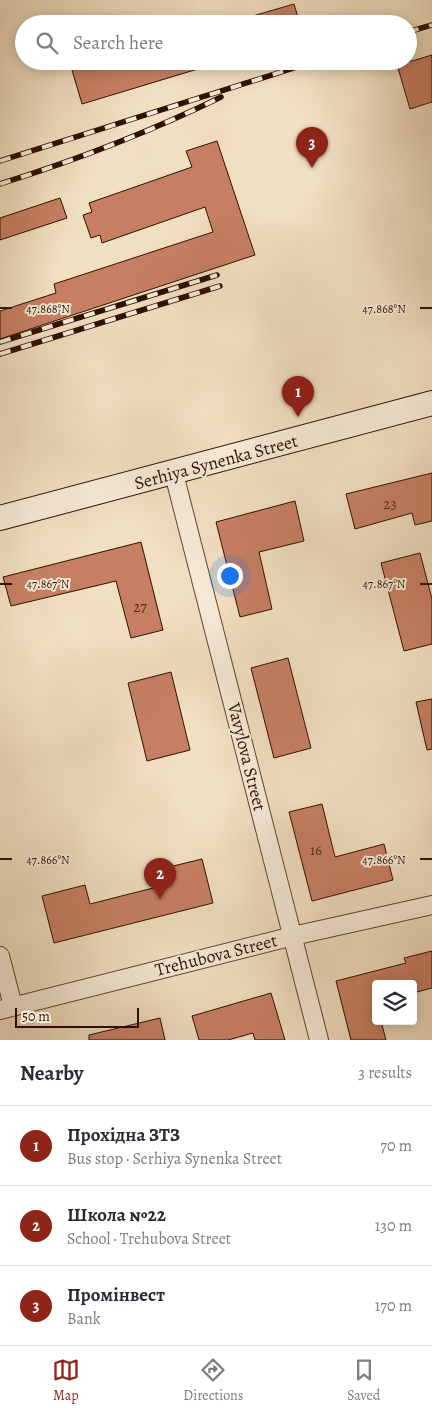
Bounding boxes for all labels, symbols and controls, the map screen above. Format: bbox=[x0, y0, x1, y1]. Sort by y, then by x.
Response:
search box bbox=[15, 15, 417, 70]
icon: search bbox=[33, 29, 61, 57]
text: Search here bbox=[73, 30, 163, 56]
pin: 3 bbox=[296, 127, 328, 168]
text: 47.868°N bbox=[26, 301, 70, 317]
text: 47.868°N bbox=[362, 301, 406, 317]
pin: 1 bbox=[282, 376, 314, 417]
street label: Serhiya Synenka Street bbox=[132, 429, 300, 495]
house number: 23 bbox=[383, 494, 397, 514]
your location bbox=[217, 563, 243, 589]
text: 47.867°N bbox=[27, 576, 70, 592]
text: 47.867°N bbox=[363, 576, 406, 592]
house number: 27 bbox=[133, 597, 147, 617]
street label: Vavylova Street bbox=[222, 699, 272, 814]
house number: 16 bbox=[310, 840, 322, 860]
text: 47.866°N bbox=[26, 852, 70, 868]
text: 47.866°N bbox=[362, 852, 406, 868]
pin: 2 bbox=[144, 858, 176, 899]
street label: Trehubova Street bbox=[152, 928, 280, 982]
map controls bbox=[372, 980, 417, 1025]
button: layers bbox=[372, 980, 417, 1025]
scale bar bbox=[15, 1005, 139, 1028]
text: 50 m bbox=[22, 1007, 50, 1026]
text: Nearby bbox=[20, 1059, 83, 1087]
text: 3 results bbox=[358, 1062, 412, 1084]
text: Прохідна ЗТЗ bbox=[67, 1122, 180, 1148]
text: 1 bbox=[33, 1135, 39, 1157]
text: 70 m bbox=[380, 1135, 412, 1157]
text: Bus stop · Serhiya Synenka Street bbox=[67, 1148, 282, 1170]
text: Школа №22 bbox=[67, 1202, 166, 1228]
text: 2 bbox=[32, 1215, 40, 1237]
text: 130 m bbox=[375, 1215, 412, 1237]
text: School · Trehubova Street bbox=[67, 1228, 231, 1250]
text: Промінвест bbox=[67, 1282, 165, 1308]
text: 3 bbox=[33, 1295, 39, 1317]
text: 170 m bbox=[375, 1295, 412, 1317]
text: Bank bbox=[67, 1308, 101, 1330]
tab: Map bbox=[52, 1356, 80, 1405]
tab: Directions bbox=[183, 1356, 243, 1405]
tab: Saved bbox=[347, 1356, 380, 1405]

